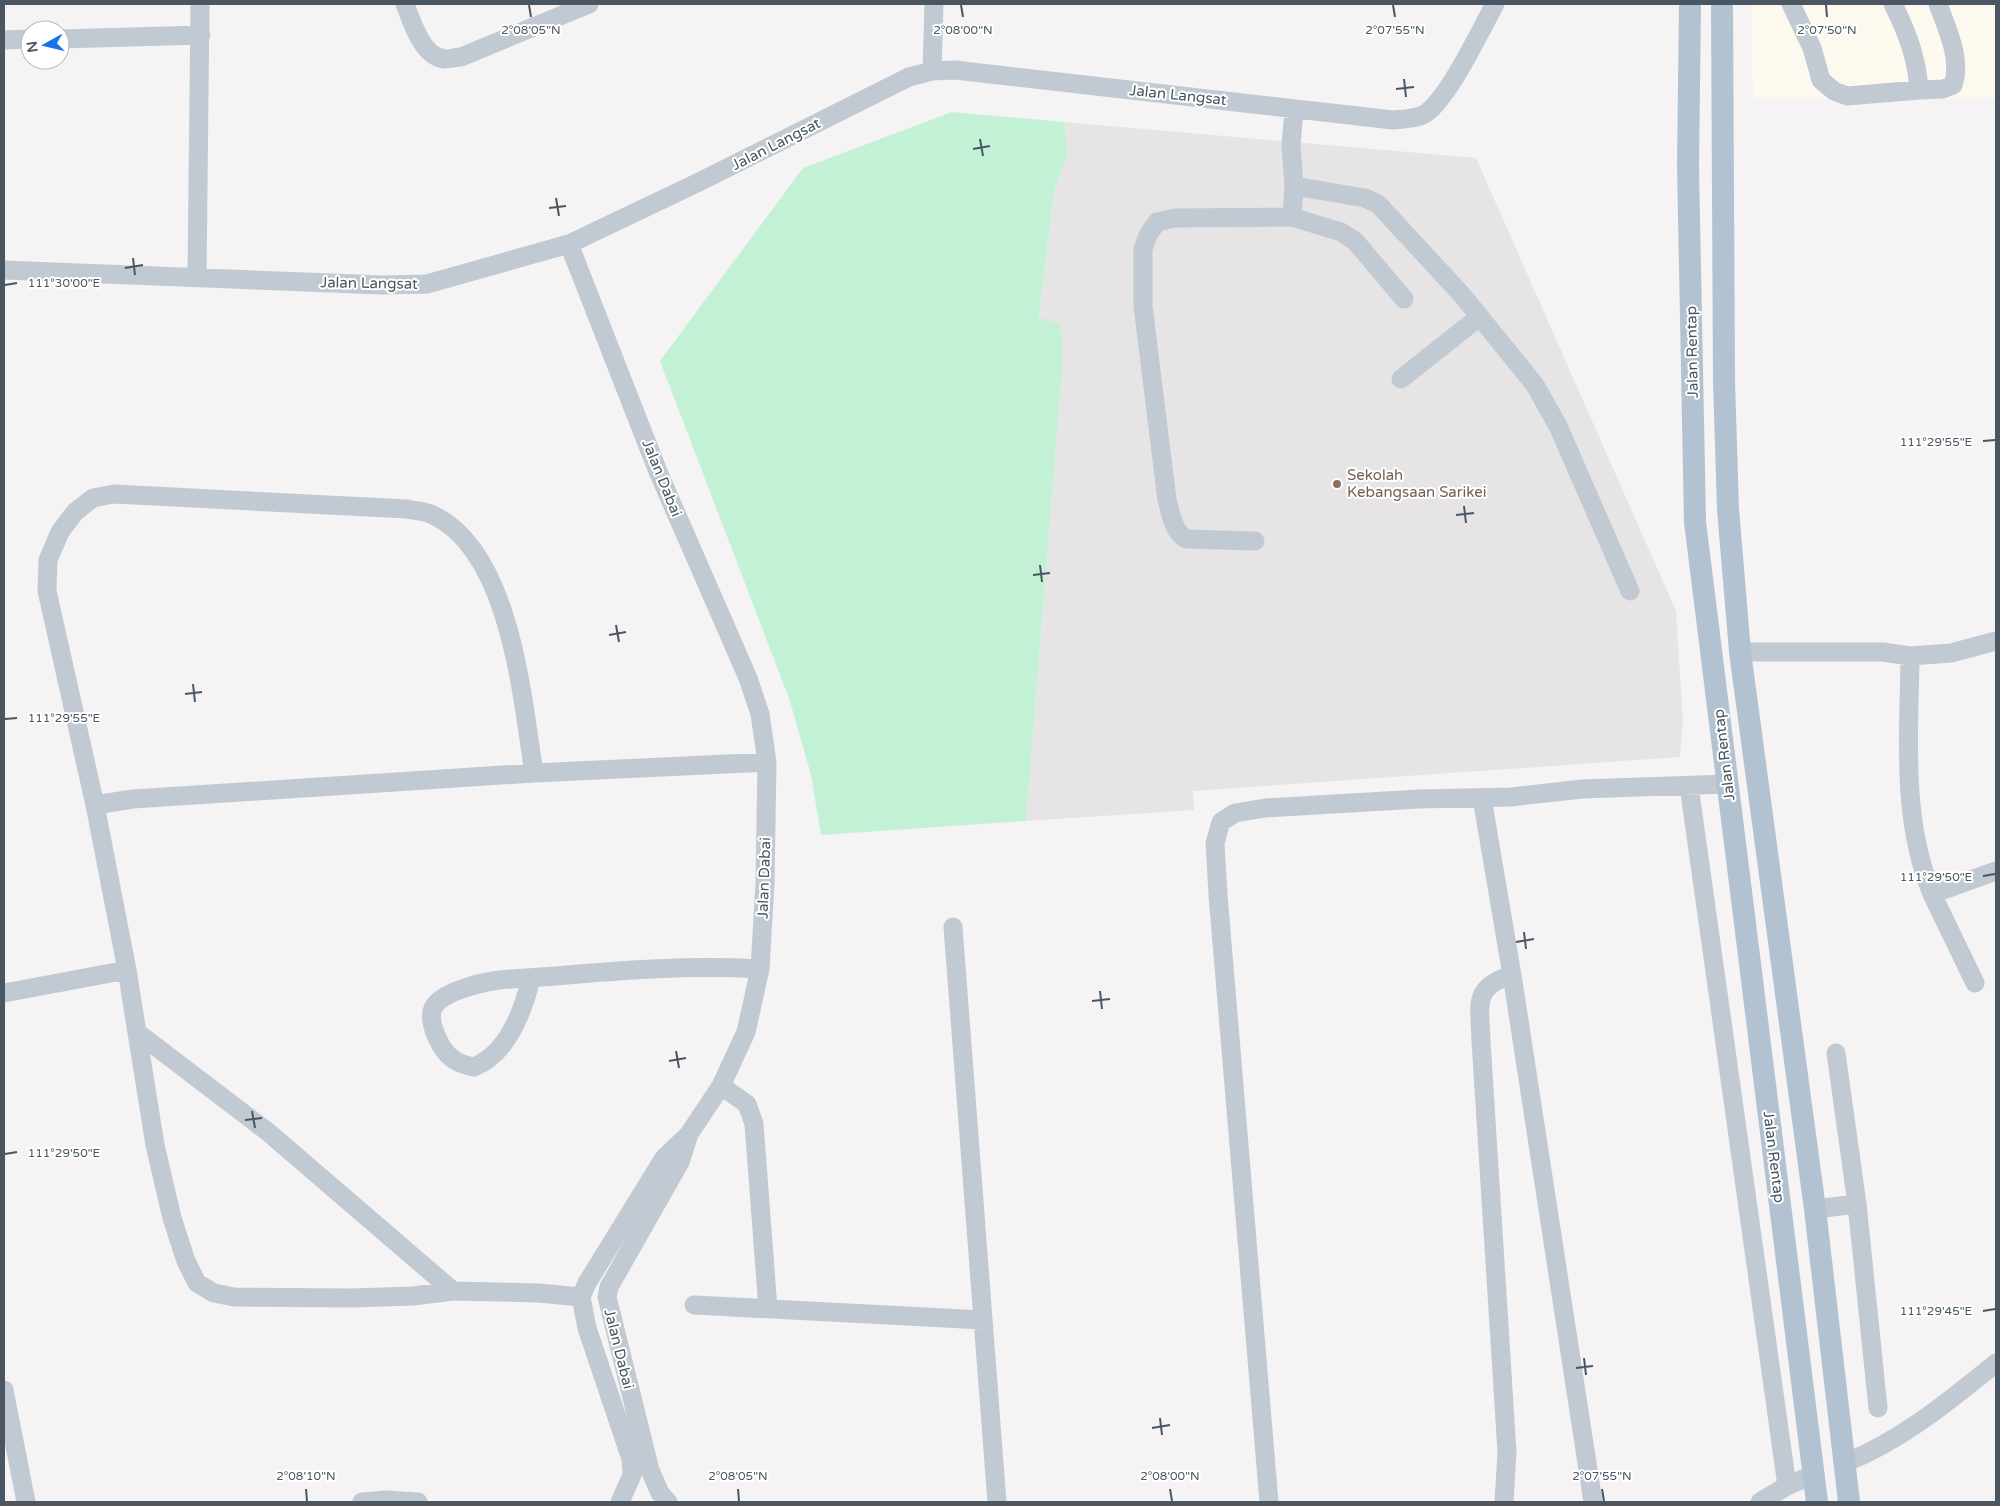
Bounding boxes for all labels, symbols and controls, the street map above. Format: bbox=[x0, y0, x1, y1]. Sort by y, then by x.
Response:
north arrow bbox=[20, 20, 70, 70]
text: 2°08'05"N bbox=[501, 23, 561, 37]
text: 2°08'00"N bbox=[933, 23, 993, 37]
text: 2°07'55"N bbox=[1365, 23, 1425, 37]
text: 2°07'50"N bbox=[1797, 23, 1857, 37]
text: N bbox=[23, 40, 42, 53]
street label: Jalan Langsat bbox=[1129, 81, 1228, 109]
street label: Jalan Langsat bbox=[728, 114, 824, 174]
street label: Jalan Langsat bbox=[320, 273, 418, 293]
text: 111°30'00"E bbox=[28, 276, 101, 290]
street label: Jalan Rentap bbox=[1682, 306, 1702, 398]
text: 111°29'55"E bbox=[1900, 435, 1973, 449]
street label: Jalan Dabai bbox=[638, 437, 686, 519]
place label: Sekolah Kebangsaan Sarikei bbox=[1347, 466, 1487, 501]
marker: Sekolah Kebangsaan Sarikei bbox=[1331, 478, 1343, 490]
street label: Jalan Rentap bbox=[1709, 708, 1739, 802]
text: 111°29'55"E bbox=[28, 711, 101, 725]
street label: Jalan Dabai bbox=[754, 837, 774, 919]
text: 111°29'50"E bbox=[1900, 870, 1973, 884]
street label: Jalan Rentap bbox=[1759, 1110, 1789, 1204]
text: 111°29'50"E bbox=[28, 1146, 101, 1160]
text: 111°29'45"E bbox=[1900, 1304, 1973, 1318]
street label: Jalan Dabai bbox=[600, 1307, 638, 1391]
text: 2°08'10"N bbox=[276, 1469, 336, 1483]
text: 2°08'05"N bbox=[708, 1469, 768, 1483]
text: 2°08'00"N bbox=[1140, 1469, 1200, 1483]
text: 2°07'55"N bbox=[1572, 1469, 1632, 1483]

